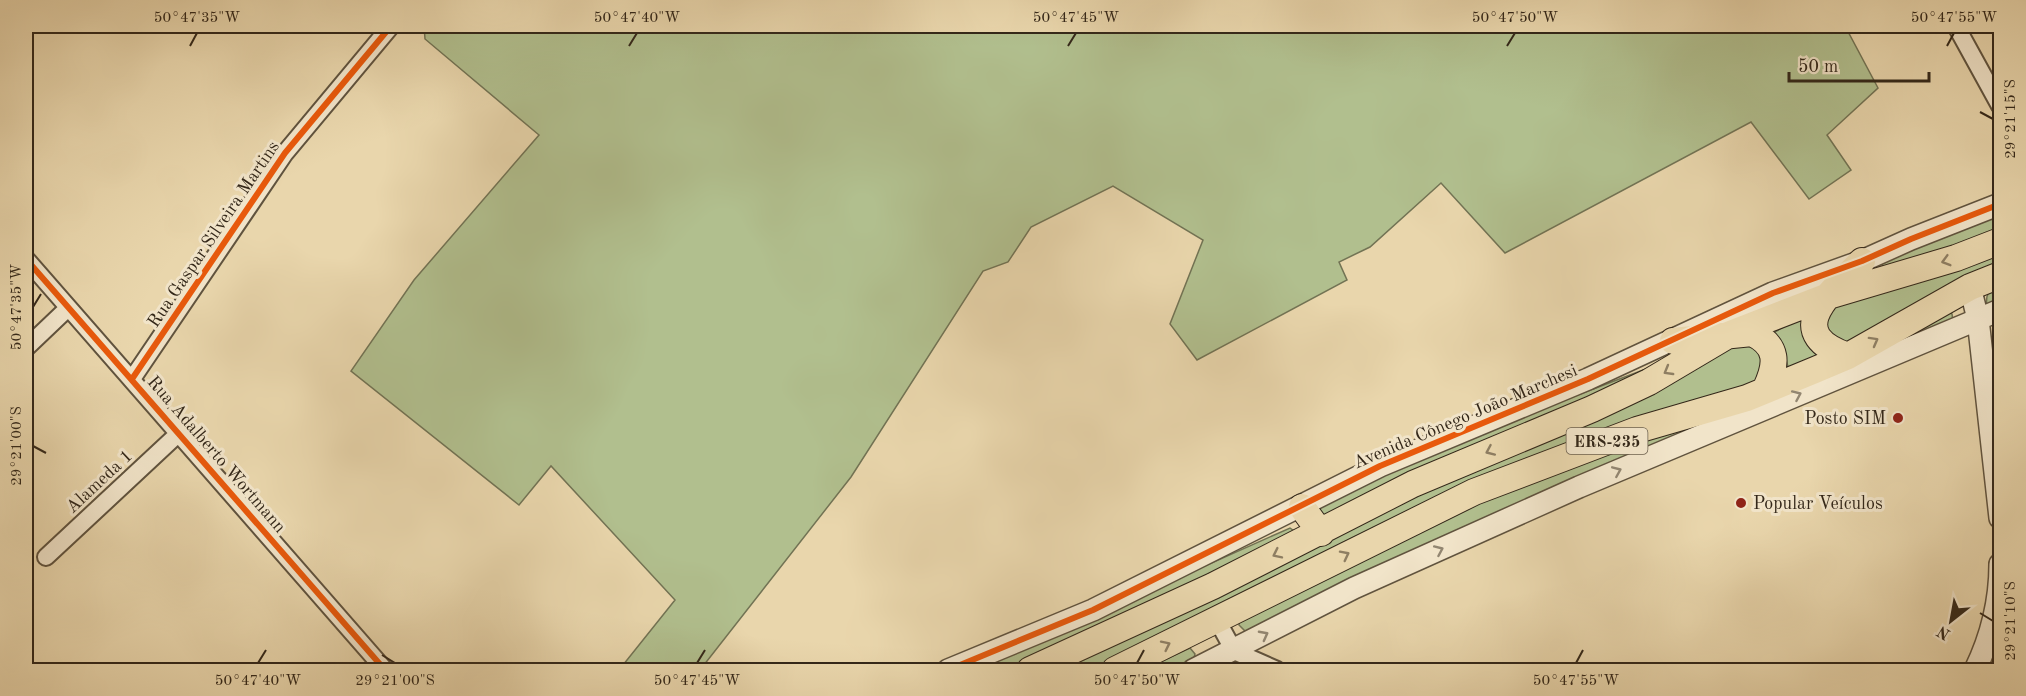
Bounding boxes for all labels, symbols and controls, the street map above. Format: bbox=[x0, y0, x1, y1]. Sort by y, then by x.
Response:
text: 50°47'35"W bbox=[154, 11, 240, 26]
text: 50°47'40"W bbox=[594, 11, 680, 26]
text: 50°47'45"W bbox=[1033, 11, 1119, 26]
text: 50°47'50"W bbox=[1472, 11, 1558, 26]
text: 50°47'55"W bbox=[1911, 11, 1997, 26]
scale bar bbox=[1789, 45, 1928, 83]
text: 50 m bbox=[1798, 58, 1838, 76]
text: 29°21'15"S bbox=[2004, 79, 2019, 159]
street label: Rua Gaspar Silveira Martins bbox=[145, 138, 283, 331]
one-way arrow bbox=[1941, 254, 1951, 266]
text: 50°47'35"W bbox=[10, 264, 25, 350]
one-way arrow bbox=[1868, 337, 1879, 348]
street label: Avenida Cônego João Marchesi bbox=[1351, 361, 1580, 472]
one-way arrow bbox=[1664, 363, 1674, 375]
street label: Rua Adalberto Wortmann bbox=[143, 373, 289, 537]
one-way arrow bbox=[1791, 391, 1802, 403]
text: 29°21'00"S bbox=[10, 406, 25, 486]
place label: Posto SIM bbox=[1804, 410, 1886, 428]
marker: Posto SIM bbox=[1891, 411, 1905, 425]
road number: ERS-235 bbox=[1566, 428, 1648, 454]
one-way arrow bbox=[1485, 443, 1496, 455]
street label: Alameda 1 bbox=[63, 447, 136, 517]
one-way arrow bbox=[1611, 466, 1622, 478]
place label: Popular Veículos bbox=[1753, 495, 1883, 513]
marker: Popular Veículos bbox=[1734, 496, 1748, 510]
one-way arrow bbox=[1433, 545, 1444, 557]
one-way arrow bbox=[1273, 547, 1284, 559]
one-way arrow bbox=[1338, 551, 1349, 563]
text: 29°21'10"S bbox=[2004, 581, 2019, 661]
north arrow bbox=[1921, 591, 1981, 651]
text: N bbox=[1934, 622, 1954, 642]
one-way arrow bbox=[1258, 631, 1268, 642]
one-way arrow bbox=[1160, 641, 1171, 652]
text: 50°47'40"W bbox=[215, 674, 301, 689]
text: 29°21'00"S bbox=[355, 674, 435, 689]
text: 50°47'45"W bbox=[654, 674, 740, 689]
text: 50°47'50"W bbox=[1094, 674, 1180, 689]
text: 50°47'55"W bbox=[1533, 674, 1619, 689]

